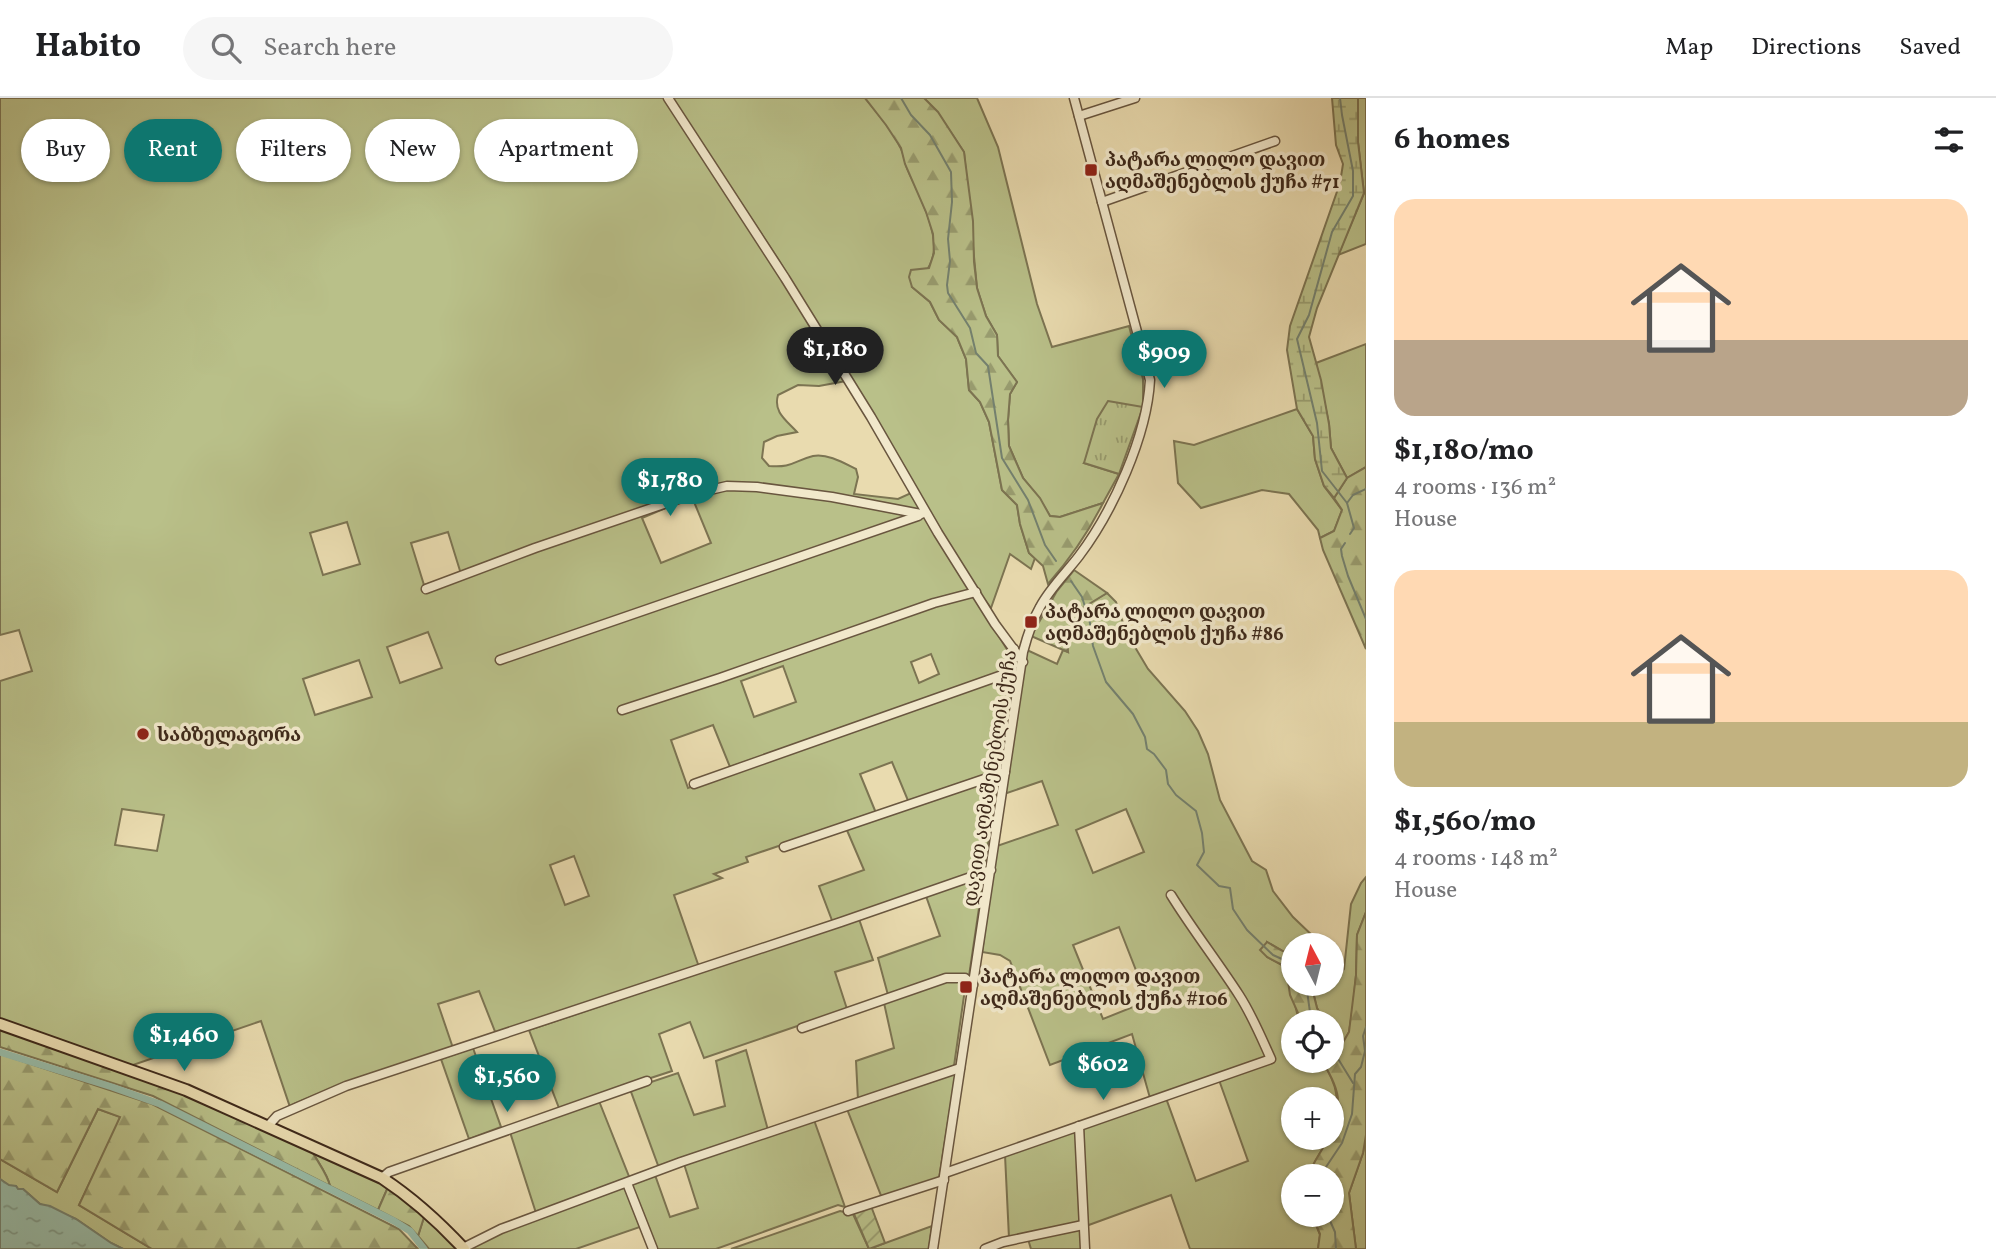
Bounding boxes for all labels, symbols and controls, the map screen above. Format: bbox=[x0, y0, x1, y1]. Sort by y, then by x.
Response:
search box bbox=[183, 17, 673, 80]
text: Habito bbox=[35, 25, 141, 71]
icon: search bbox=[207, 29, 245, 67]
text: Search here bbox=[263, 30, 396, 66]
text: Map bbox=[1665, 31, 1713, 65]
text: Directions bbox=[1751, 31, 1861, 65]
text: Saved bbox=[1899, 31, 1961, 65]
chip: Buy bbox=[21, 119, 110, 182]
chip: Rent bbox=[124, 119, 222, 182]
chip: Filters bbox=[236, 119, 351, 182]
chip: New bbox=[365, 119, 460, 182]
chip: Apartment bbox=[474, 119, 638, 182]
text: 6 homes bbox=[1394, 119, 1510, 161]
icon: filters bbox=[1930, 121, 1968, 159]
place label: პატარა ლილო დავით აღმაშენებლის ქუჩა #71 bbox=[1105, 148, 1340, 196]
marker: პატარა ლილო დავით აღმაშენებლის ქუჩა #71 bbox=[1083, 162, 1099, 178]
icon: home bbox=[1618, 245, 1744, 371]
pin: $1,180 bbox=[778, 328, 892, 387]
pin: $909 bbox=[1123, 330, 1205, 390]
text: $1,180 bbox=[803, 334, 867, 366]
text: $909 bbox=[1138, 337, 1190, 369]
text: $1,180/mo bbox=[1394, 430, 1534, 472]
pin: $1,780 bbox=[613, 458, 727, 518]
text: $1,780 bbox=[637, 465, 703, 497]
text: 4 rooms · 136 m² bbox=[1394, 472, 1556, 504]
text: House bbox=[1394, 504, 1457, 536]
place label: პატარა ლილო დავით აღმაშენებლის ქუჩა #86 bbox=[1045, 600, 1284, 648]
marker: პატარა ლილო დავით აღმაშენებლის ქუჩა #86 bbox=[1023, 614, 1039, 630]
icon: home bbox=[1618, 616, 1744, 742]
street label: დავით აღმაშენებლის ქუჩა bbox=[958, 648, 1024, 908]
place label: საბზელაგორა bbox=[157, 723, 301, 749]
marker: საბზელაგორა bbox=[135, 726, 151, 742]
text: $1,560/mo bbox=[1394, 801, 1536, 843]
text: 4 rooms · 148 m² bbox=[1394, 843, 1558, 875]
text: House bbox=[1394, 875, 1457, 907]
north arrow bbox=[1281, 933, 1344, 996]
map controls bbox=[1281, 933, 1344, 1227]
place label: პატარა ლილო დავით აღმაშენებლის ქუჩა #106 bbox=[980, 965, 1228, 1013]
marker: პატარა ლილო დავით აღმაშენებლის ქუჩა #106 bbox=[958, 979, 974, 995]
button: locate bbox=[1281, 1010, 1344, 1073]
pin: $1,460 bbox=[127, 1014, 241, 1073]
text: $1,460 bbox=[149, 1020, 219, 1052]
pin: $602 bbox=[1062, 1042, 1144, 1102]
text: $602 bbox=[1077, 1049, 1129, 1081]
pin: $1,560 bbox=[450, 1054, 564, 1114]
text: $1,560 bbox=[474, 1061, 540, 1093]
button: + bbox=[1281, 1087, 1344, 1150]
button: − bbox=[1281, 1164, 1344, 1227]

